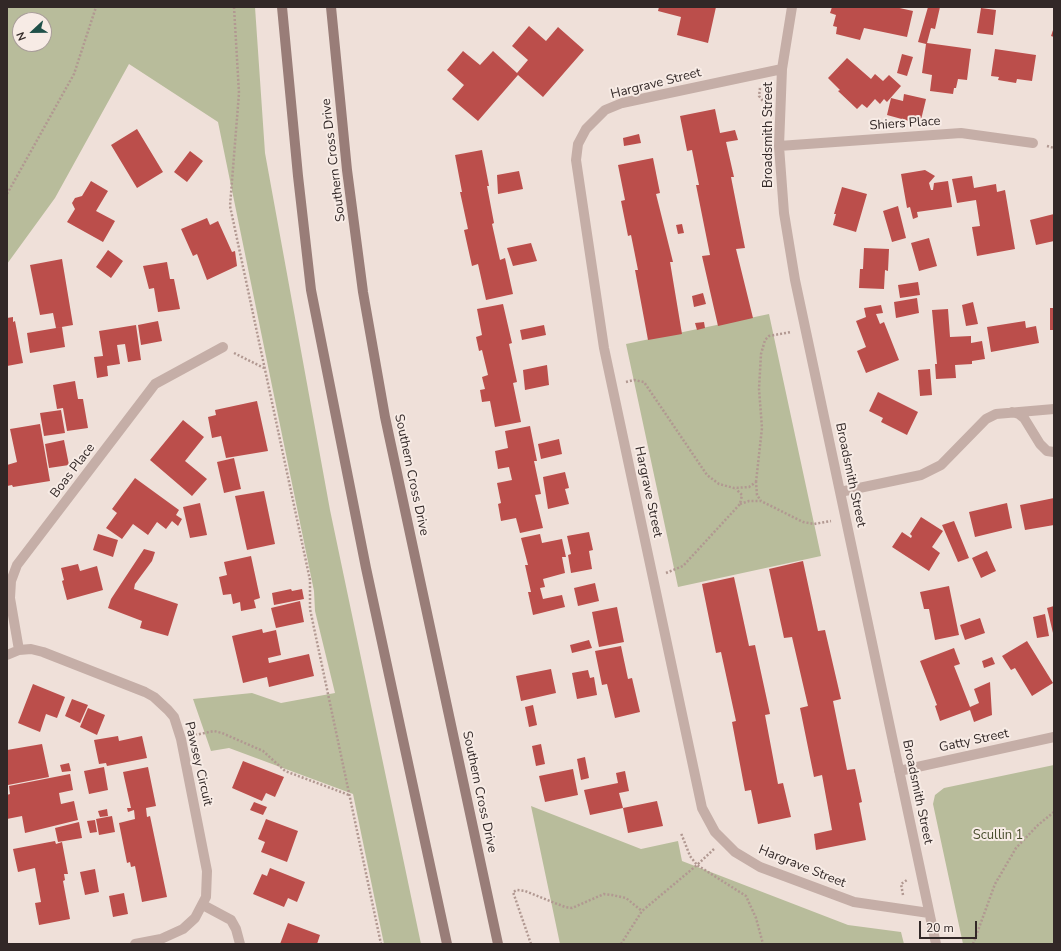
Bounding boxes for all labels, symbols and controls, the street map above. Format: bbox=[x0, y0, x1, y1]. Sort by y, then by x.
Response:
north arrow bbox=[12, 12, 52, 52]
text: N bbox=[13, 30, 30, 43]
street label: Hargrave Street bbox=[609, 65, 703, 103]
street label: Broadsmith Street bbox=[761, 82, 777, 188]
street label: Southern Cross Drive bbox=[319, 98, 349, 222]
street label: Shiers Place bbox=[869, 114, 941, 134]
street label: Southern Cross Drive bbox=[390, 413, 432, 537]
street label: Broadsmith Street bbox=[831, 421, 869, 529]
street label: Boas Place bbox=[47, 441, 99, 501]
street label: Hargrave Street bbox=[631, 445, 665, 539]
street label: Pawsey Circuit bbox=[181, 720, 215, 808]
street label: Gatty Street bbox=[938, 726, 1010, 756]
street label: Southern Cross Drive bbox=[458, 730, 500, 854]
street label: Broadsmith Street bbox=[898, 738, 936, 846]
park label: Scullin 1 bbox=[973, 828, 1023, 844]
street label: Hargrave Street bbox=[756, 842, 848, 892]
scale bar bbox=[921, 913, 979, 939]
text: 20 m bbox=[926, 920, 954, 936]

